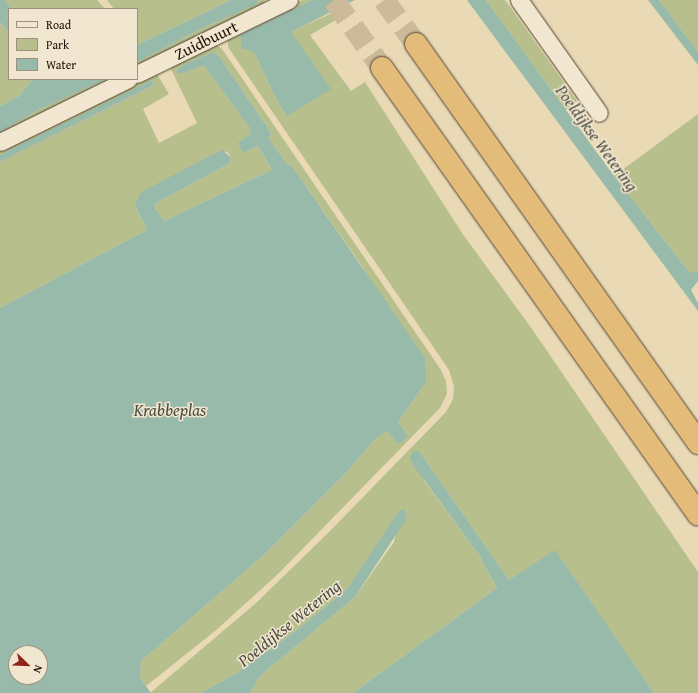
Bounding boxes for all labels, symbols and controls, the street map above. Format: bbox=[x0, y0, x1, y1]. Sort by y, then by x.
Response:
legend bbox=[8, 8, 138, 80]
text: Road bbox=[46, 16, 71, 33]
street label: Zuidbuurt bbox=[171, 16, 241, 64]
text: Park bbox=[46, 36, 69, 53]
text: Water bbox=[46, 56, 76, 73]
water label: Poeldijkse Wetering bbox=[552, 81, 642, 195]
water label: Krabbeplas bbox=[134, 400, 206, 420]
water label: Poeldijkse Wetering bbox=[233, 575, 345, 671]
north arrow bbox=[8, 645, 48, 685]
text: N bbox=[29, 663, 47, 676]

